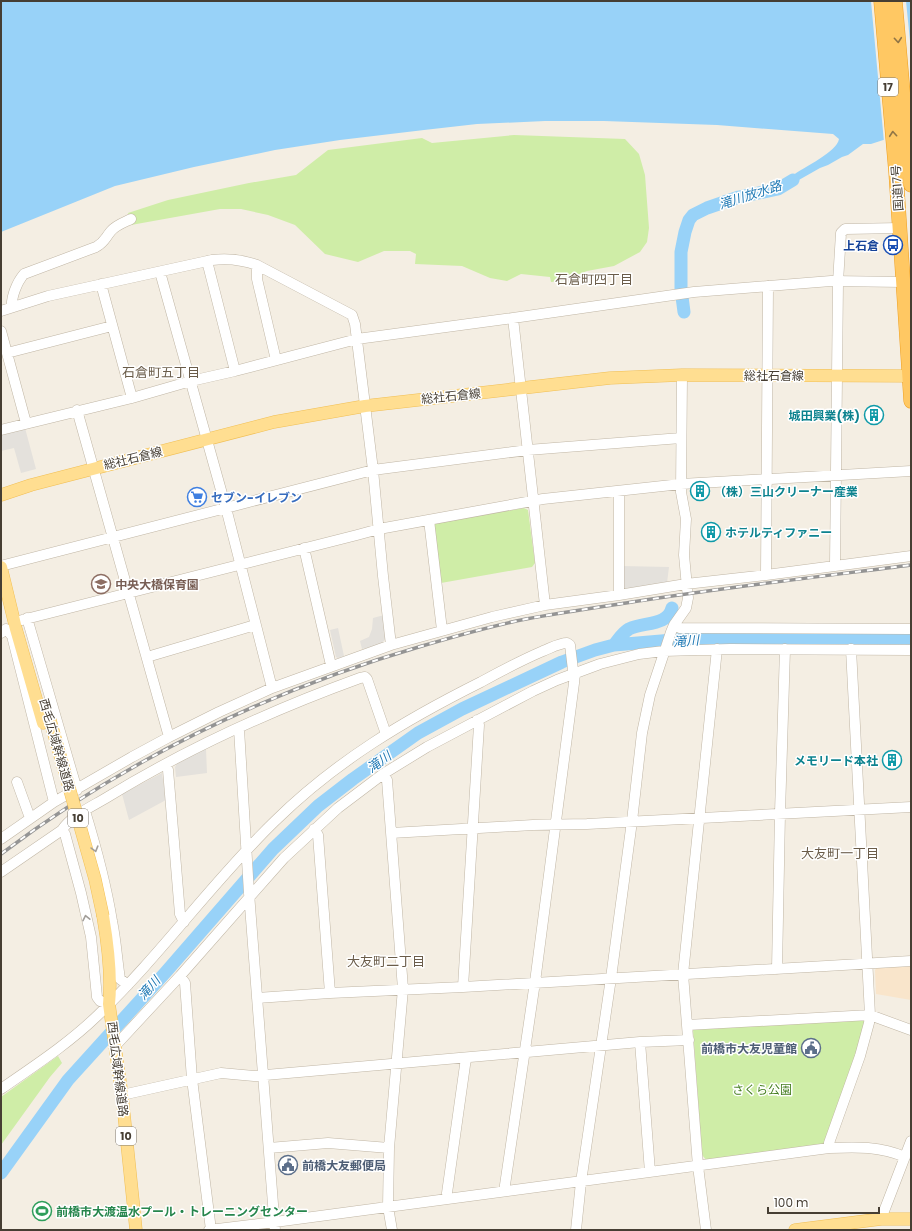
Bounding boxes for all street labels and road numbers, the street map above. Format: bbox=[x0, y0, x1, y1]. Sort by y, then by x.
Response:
road number: 17 bbox=[878, 78, 898, 96]
street label: 国道17号 bbox=[887, 164, 907, 212]
street label: 総社石倉線 bbox=[744, 367, 804, 384]
street label: 総社石倉線 bbox=[420, 384, 482, 408]
street label: 総社石倉線 bbox=[102, 442, 164, 474]
street label: 西毛広域幹線道路 bbox=[36, 697, 78, 793]
road number: 10 bbox=[68, 809, 88, 827]
street label: 西毛広域幹線道路 bbox=[104, 1020, 132, 1118]
road number: 10 bbox=[116, 1127, 136, 1145]

